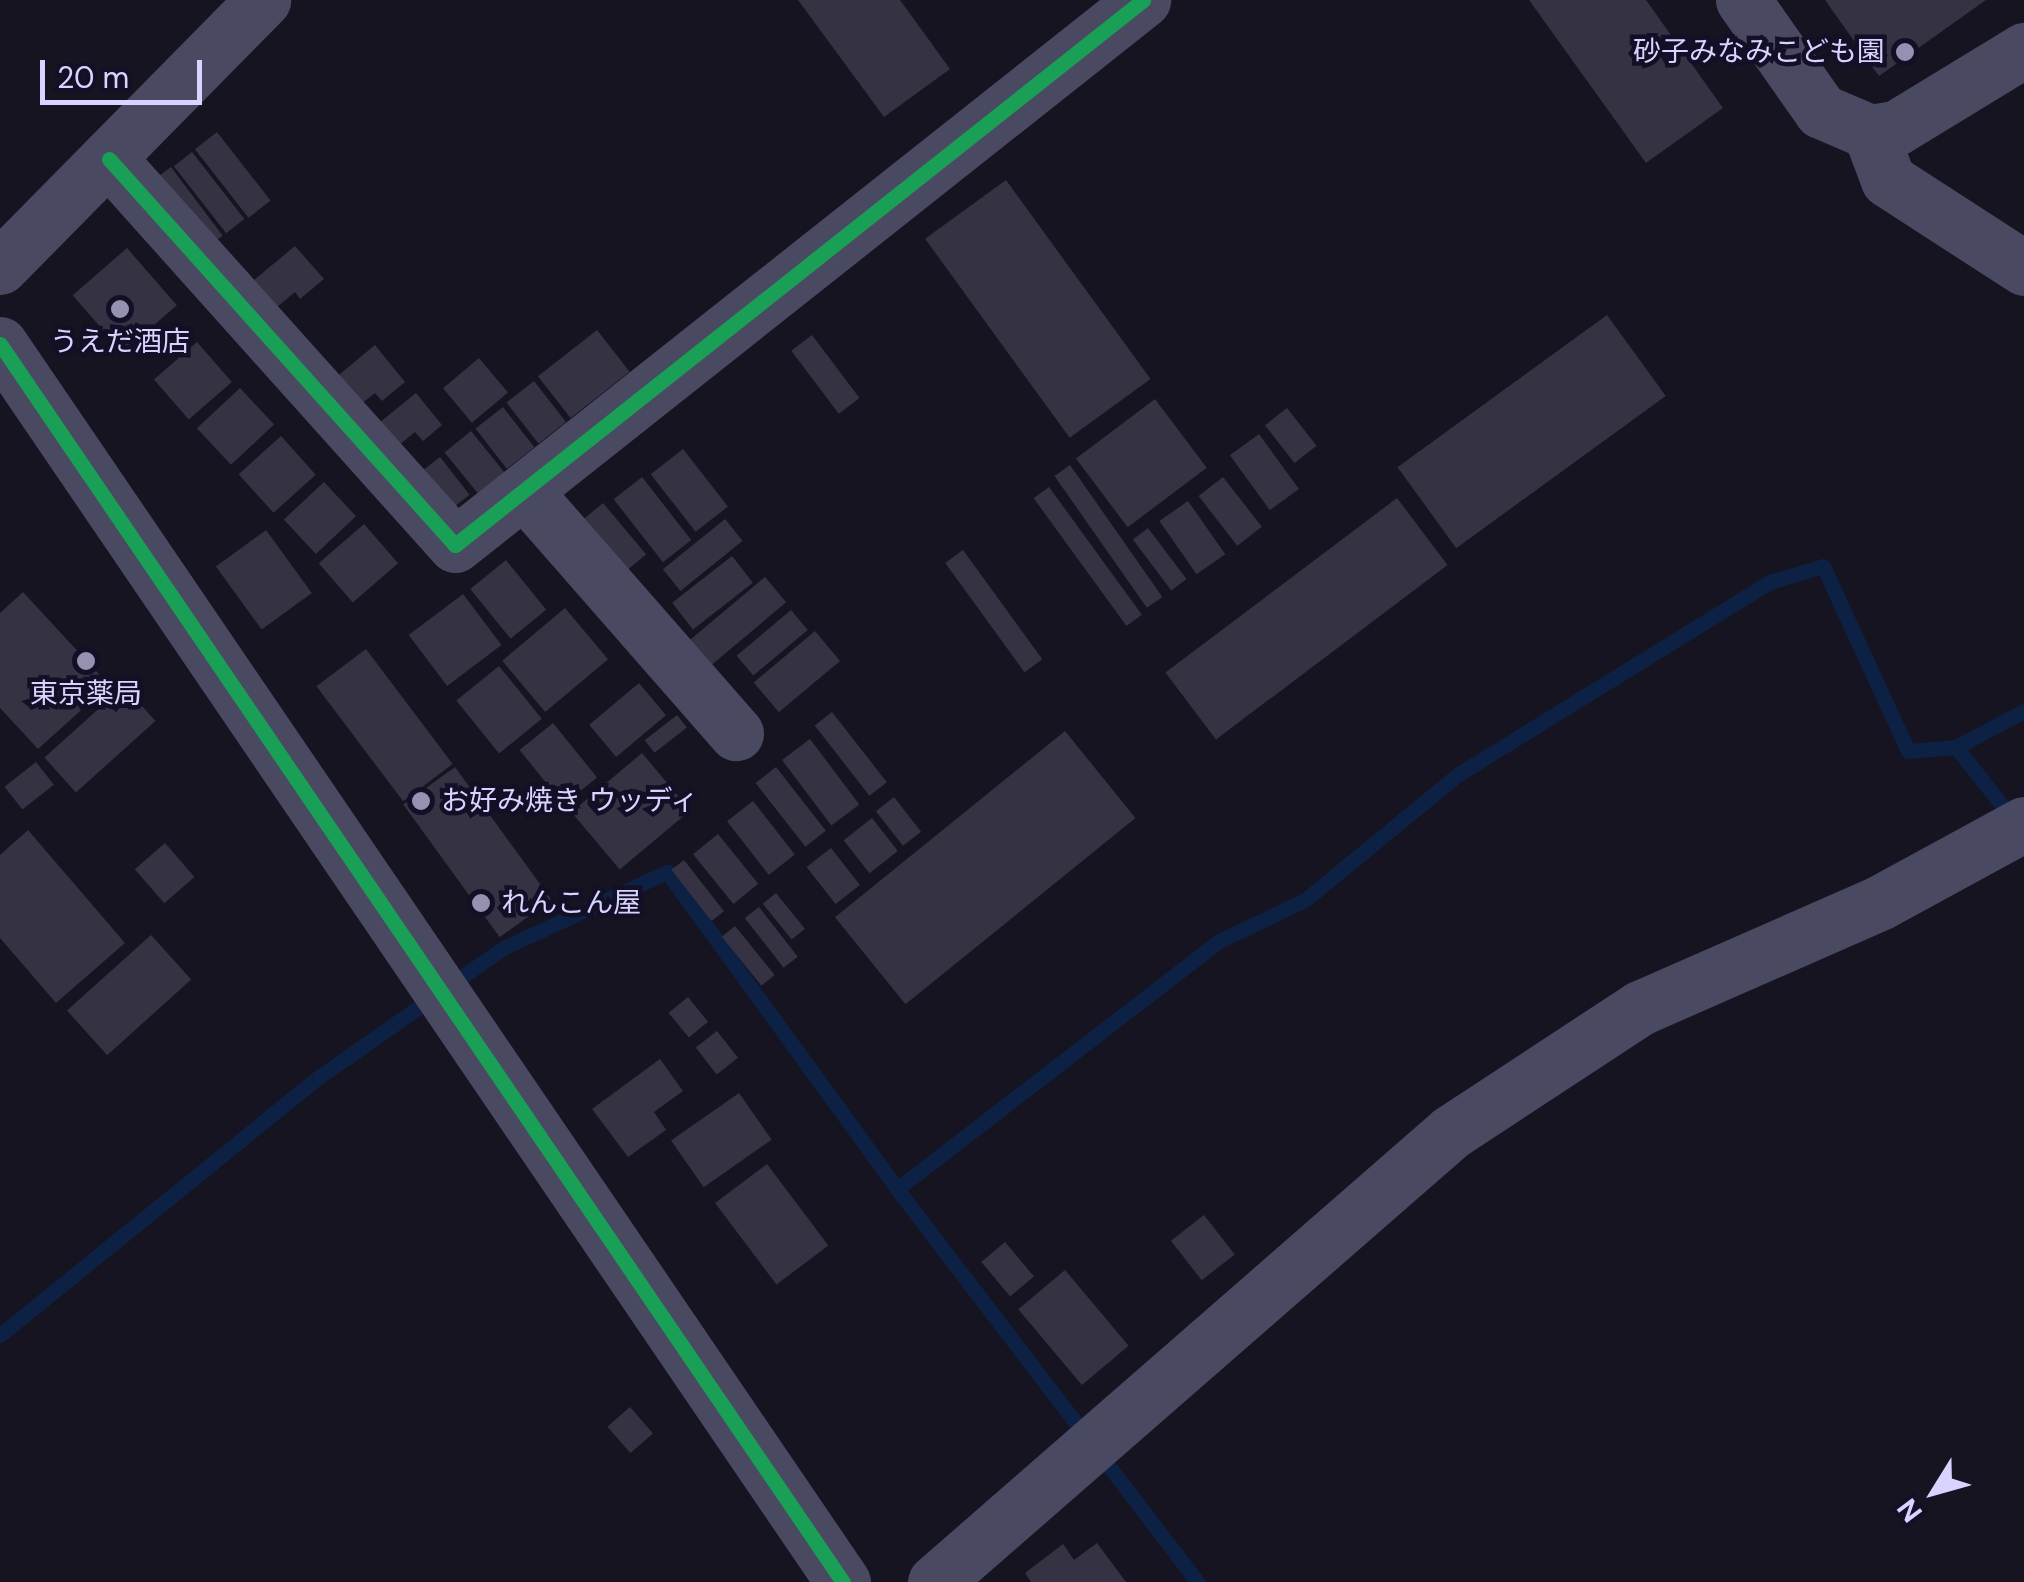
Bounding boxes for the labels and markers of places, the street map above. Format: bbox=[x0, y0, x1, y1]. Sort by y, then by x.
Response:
place label: 砂子みなみこども園 bbox=[1633, 35, 1885, 69]
marker: 砂子みなみこども園 bbox=[1894, 41, 1916, 63]
marker: うえだ酒店 bbox=[109, 298, 131, 320]
place label: うえだ酒店 bbox=[50, 325, 190, 359]
marker: 東京薬局 bbox=[75, 650, 97, 672]
place label: 東京薬局 bbox=[30, 677, 142, 711]
place label: お好み焼き ウッディ bbox=[441, 784, 700, 818]
marker: お好み焼き ウッディ bbox=[410, 790, 432, 812]
place label: れんこん屋 bbox=[501, 886, 641, 920]
marker: れんこん屋 bbox=[470, 892, 492, 914]

